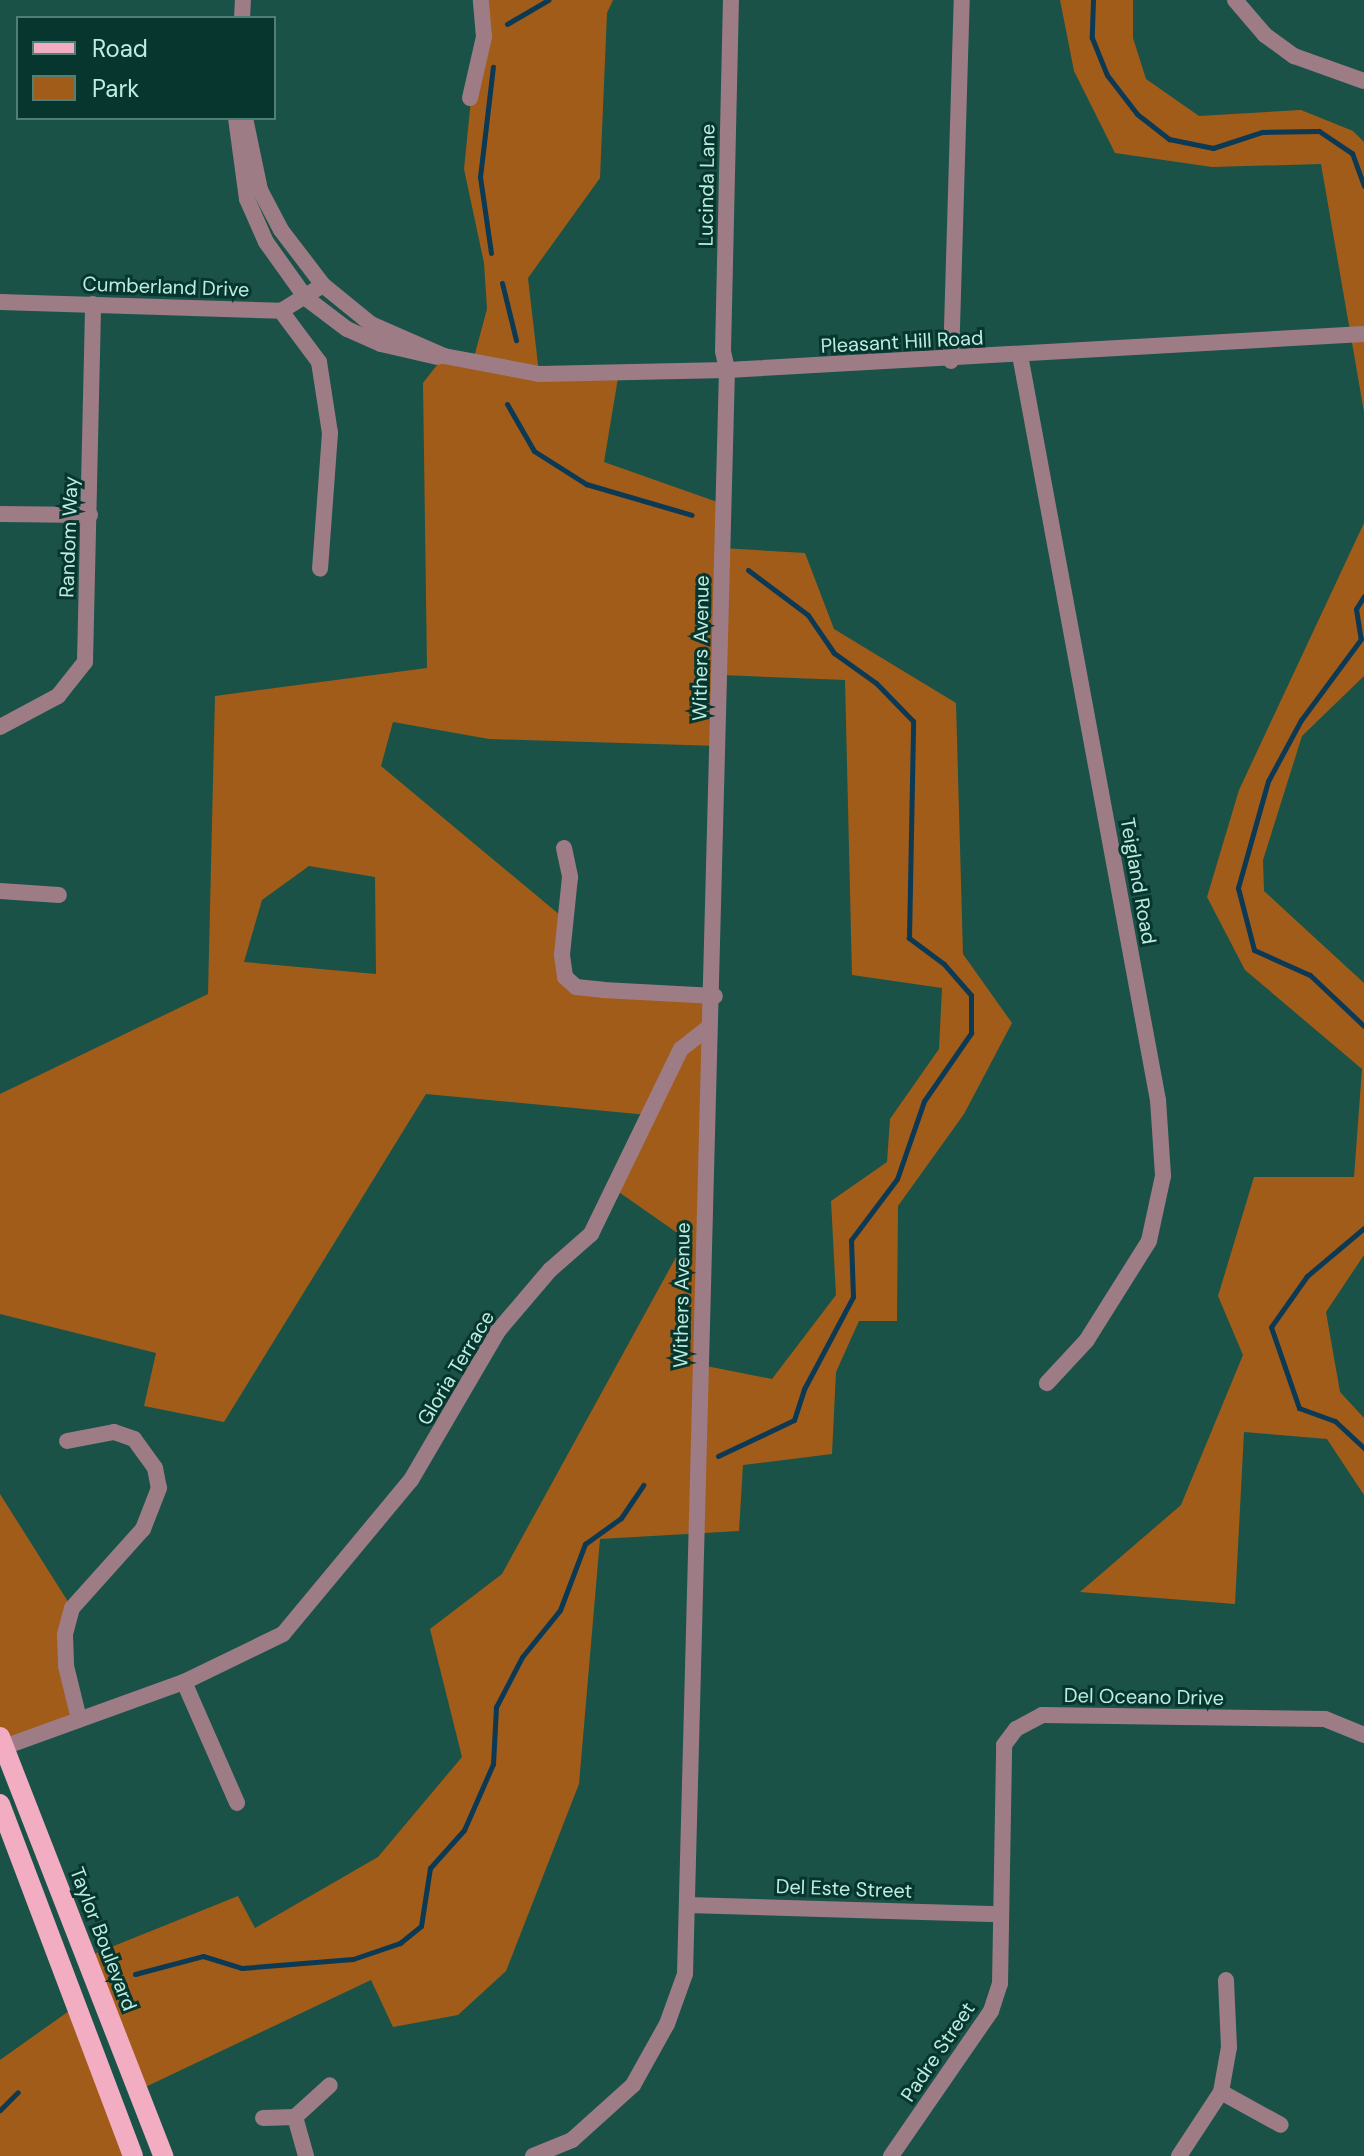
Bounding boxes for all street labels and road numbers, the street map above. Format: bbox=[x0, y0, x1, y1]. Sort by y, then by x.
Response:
street label: Lucinda Lane bbox=[694, 123, 720, 247]
street label: Cumberland Drive bbox=[82, 272, 250, 302]
street label: Pleasant Hill Road bbox=[820, 326, 984, 358]
street label: Random Way bbox=[55, 476, 83, 598]
street label: Withers Avenue bbox=[688, 575, 714, 721]
street label: Teigland Road bbox=[1115, 816, 1161, 946]
street label: Withers Avenue bbox=[669, 1222, 695, 1368]
street label: Gloria Terrace bbox=[412, 1306, 500, 1430]
street label: Del Oceano Drive bbox=[1064, 1684, 1224, 1710]
street label: Taylor Boulevard bbox=[65, 1864, 141, 2014]
street label: Del Este Street bbox=[775, 1875, 913, 1903]
street label: Padre Street bbox=[896, 1998, 980, 2106]

